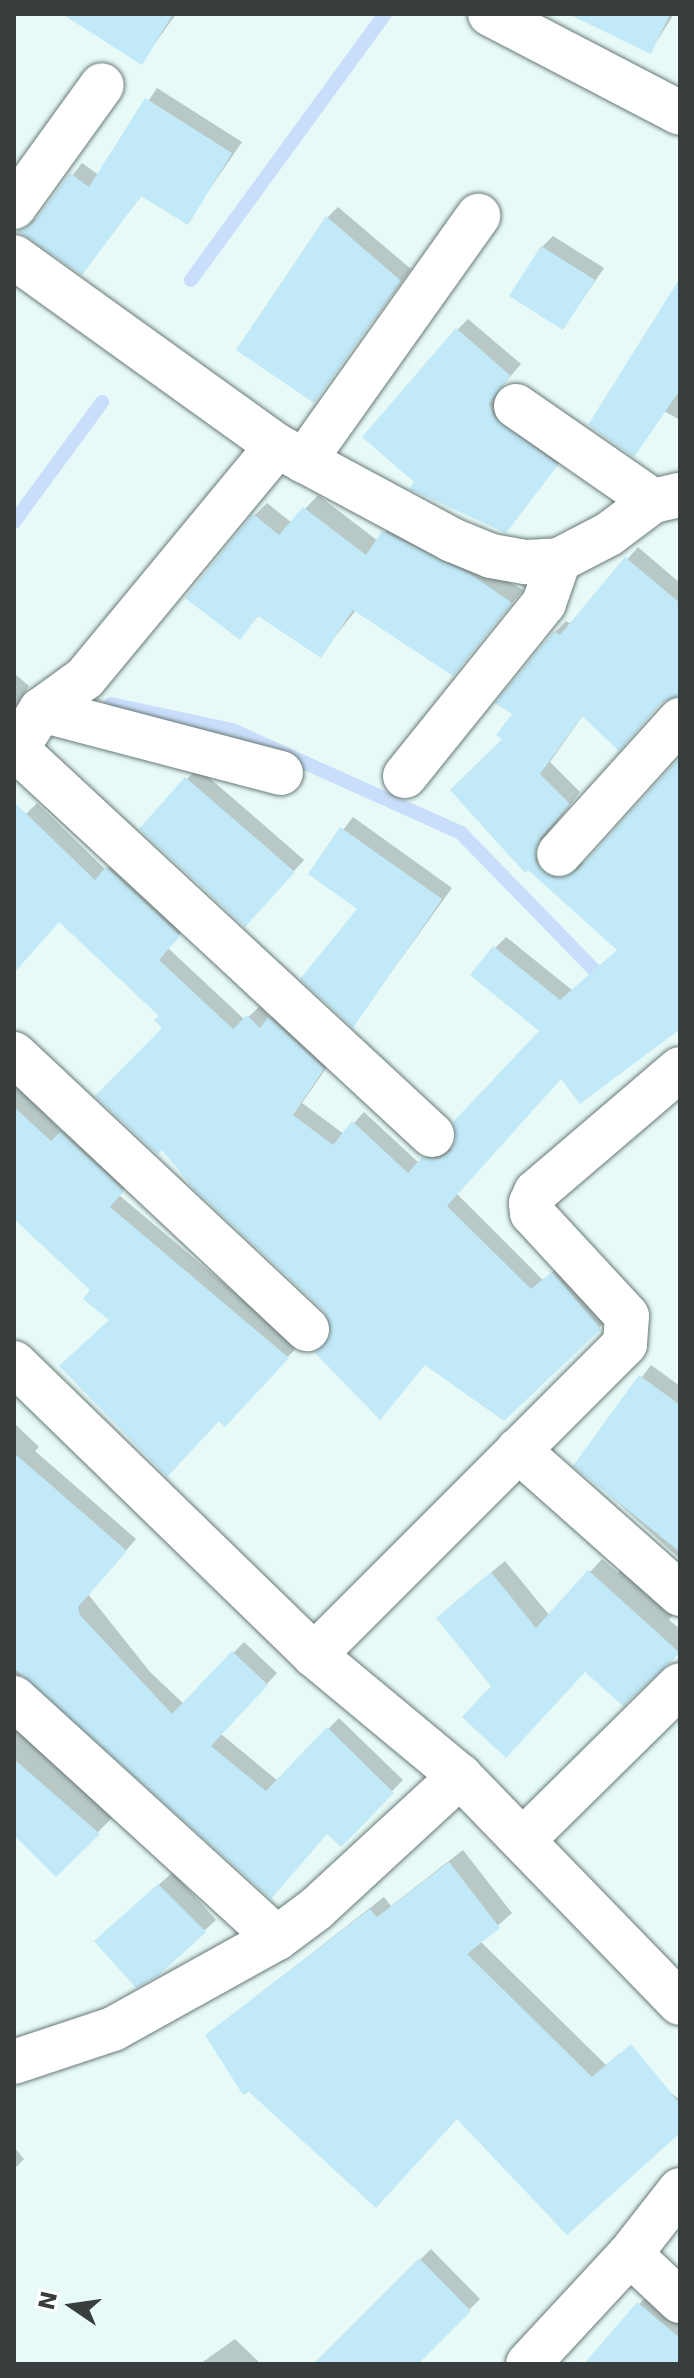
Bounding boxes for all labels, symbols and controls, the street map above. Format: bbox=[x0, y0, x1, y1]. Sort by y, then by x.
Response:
north arrow bbox=[32, 2266, 112, 2346]
text: N bbox=[34, 2289, 62, 2312]

